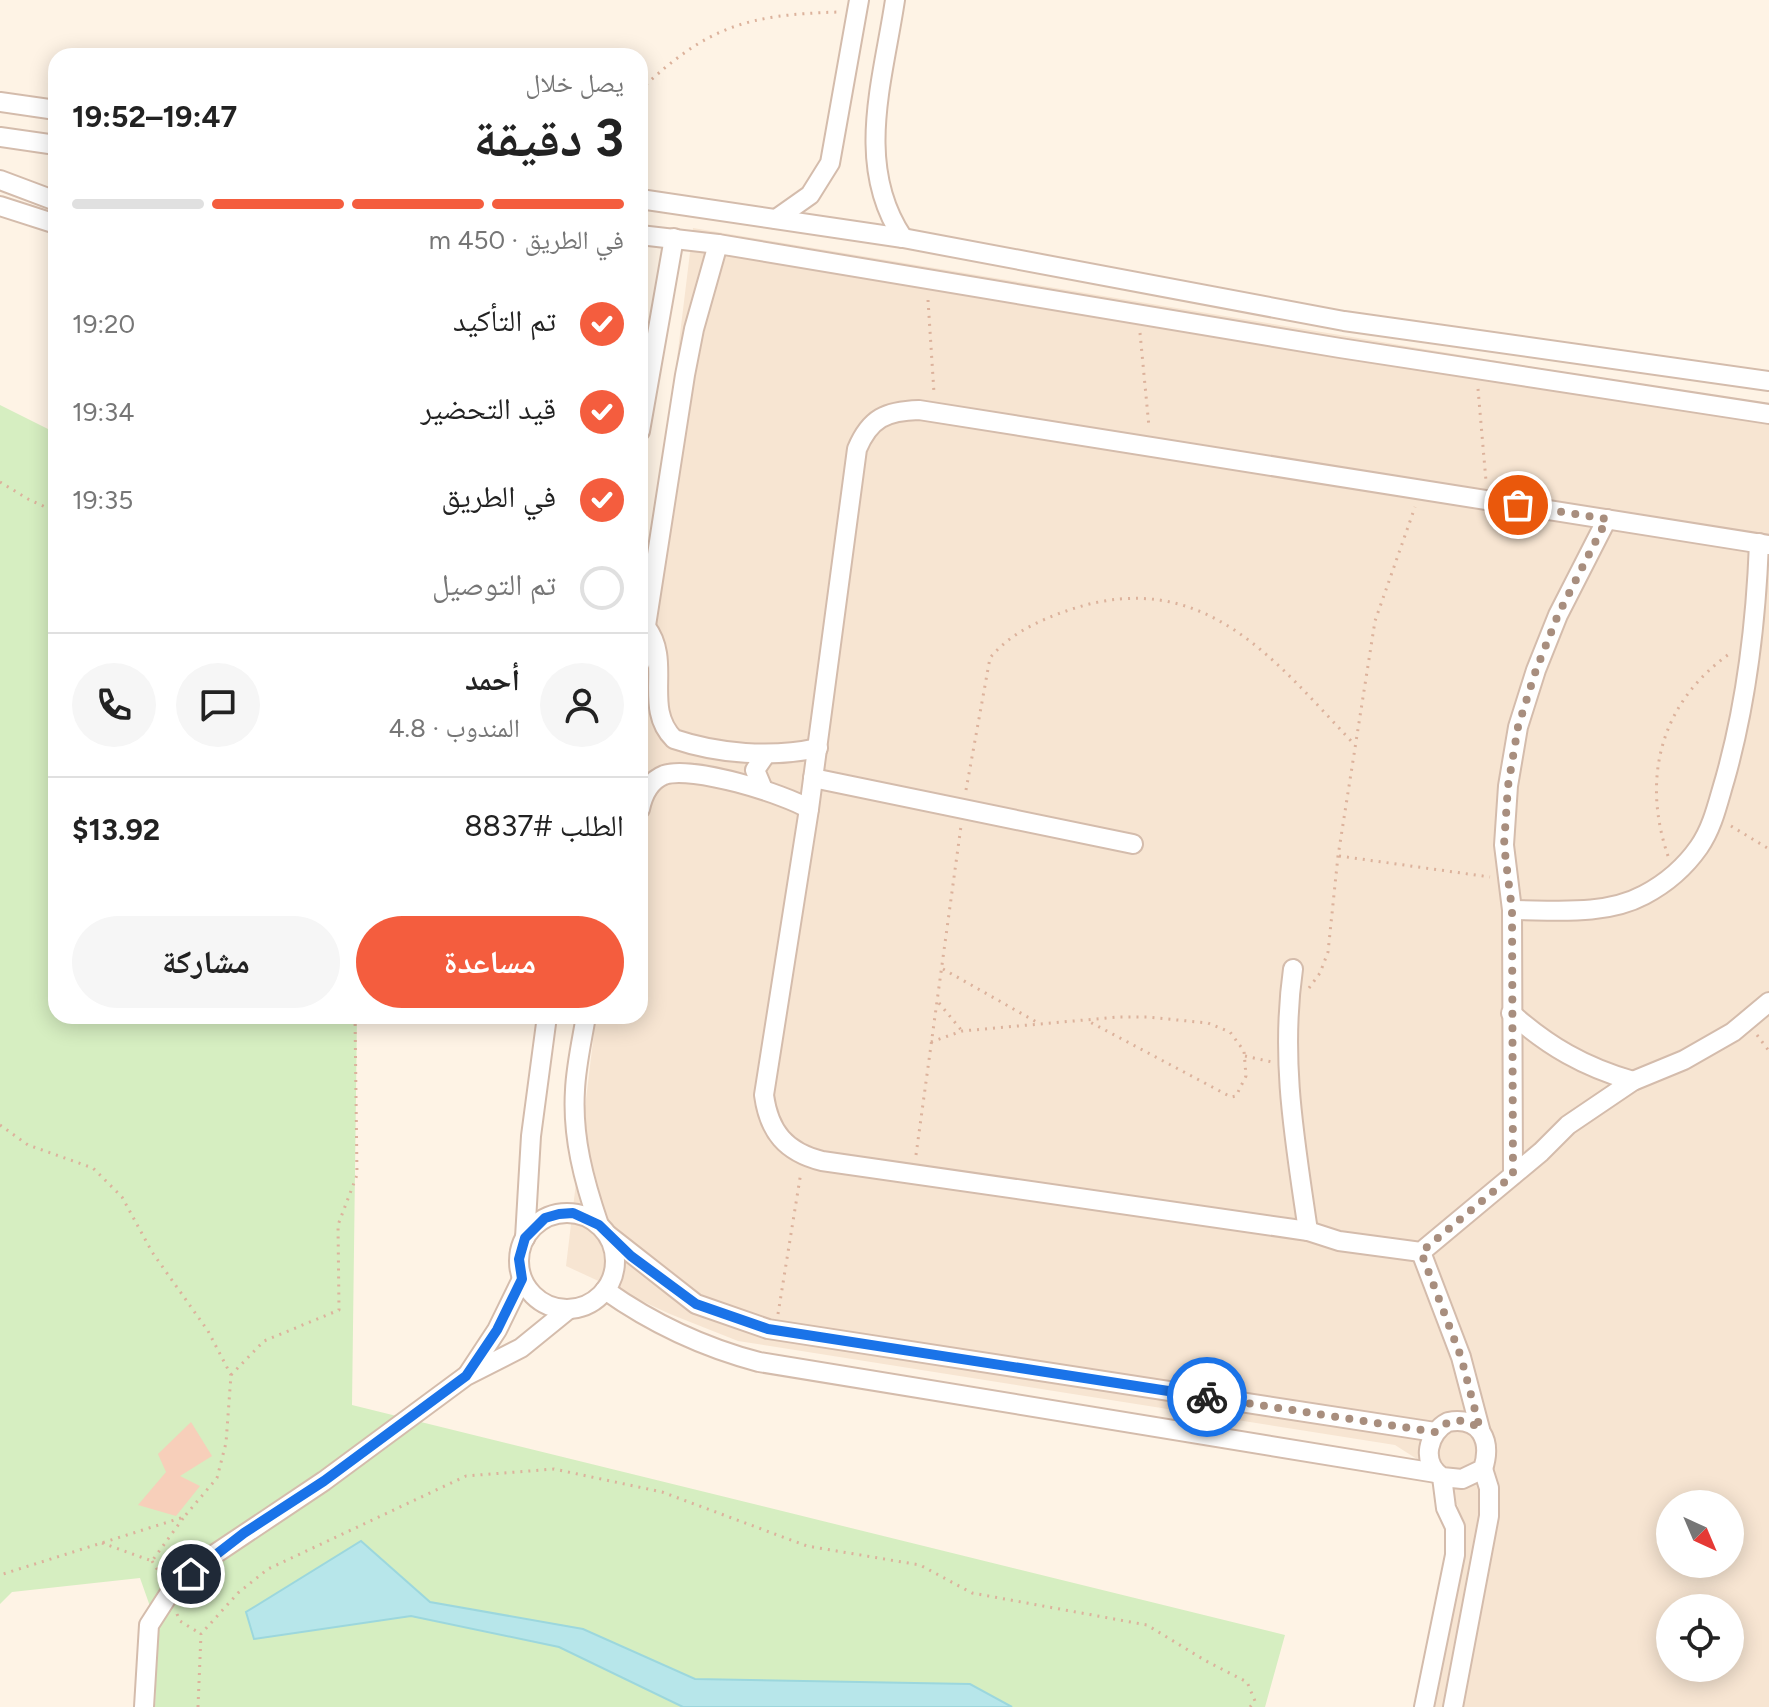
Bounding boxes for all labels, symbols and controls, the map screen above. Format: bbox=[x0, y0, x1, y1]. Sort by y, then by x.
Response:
text: يصل خلال bbox=[525, 67, 624, 99]
text: 19:47–19:52 bbox=[72, 98, 237, 135]
text: 3 دقيقة bbox=[474, 107, 624, 169]
text: في الطريق · 450 m bbox=[429, 224, 624, 256]
text: تم التأكيد bbox=[453, 302, 556, 339]
icon: check bbox=[580, 302, 624, 346]
text: 19:20 bbox=[72, 308, 135, 340]
text: قيد التحضير bbox=[420, 390, 556, 427]
icon: check bbox=[580, 390, 624, 434]
text: 19:34 bbox=[72, 396, 134, 428]
pin bbox=[1484, 471, 1552, 539]
text: في الطريق bbox=[441, 478, 556, 515]
icon: check bbox=[580, 478, 624, 522]
icon: bag bbox=[1496, 483, 1540, 527]
text: 19:35 bbox=[72, 484, 133, 516]
text: تم التوصيل bbox=[432, 566, 556, 603]
text: أحمد bbox=[465, 661, 520, 698]
button: phone bbox=[72, 663, 156, 747]
button: chat bbox=[176, 663, 260, 747]
button: person bbox=[540, 663, 624, 747]
text: المندوب · 4.8 bbox=[388, 712, 520, 744]
text: الطلب #8837 bbox=[464, 807, 624, 844]
text: $13.92 bbox=[72, 811, 160, 848]
button: مشاركة bbox=[72, 916, 340, 1008]
button: مساعدة bbox=[356, 916, 624, 1008]
courier bbox=[1167, 1357, 1247, 1437]
icon: bike bbox=[1185, 1375, 1229, 1419]
north arrow bbox=[1656, 1490, 1744, 1578]
map controls bbox=[1656, 1490, 1744, 1682]
pin bbox=[157, 1540, 225, 1608]
icon: home bbox=[169, 1552, 213, 1596]
button: locate bbox=[1656, 1594, 1744, 1682]

